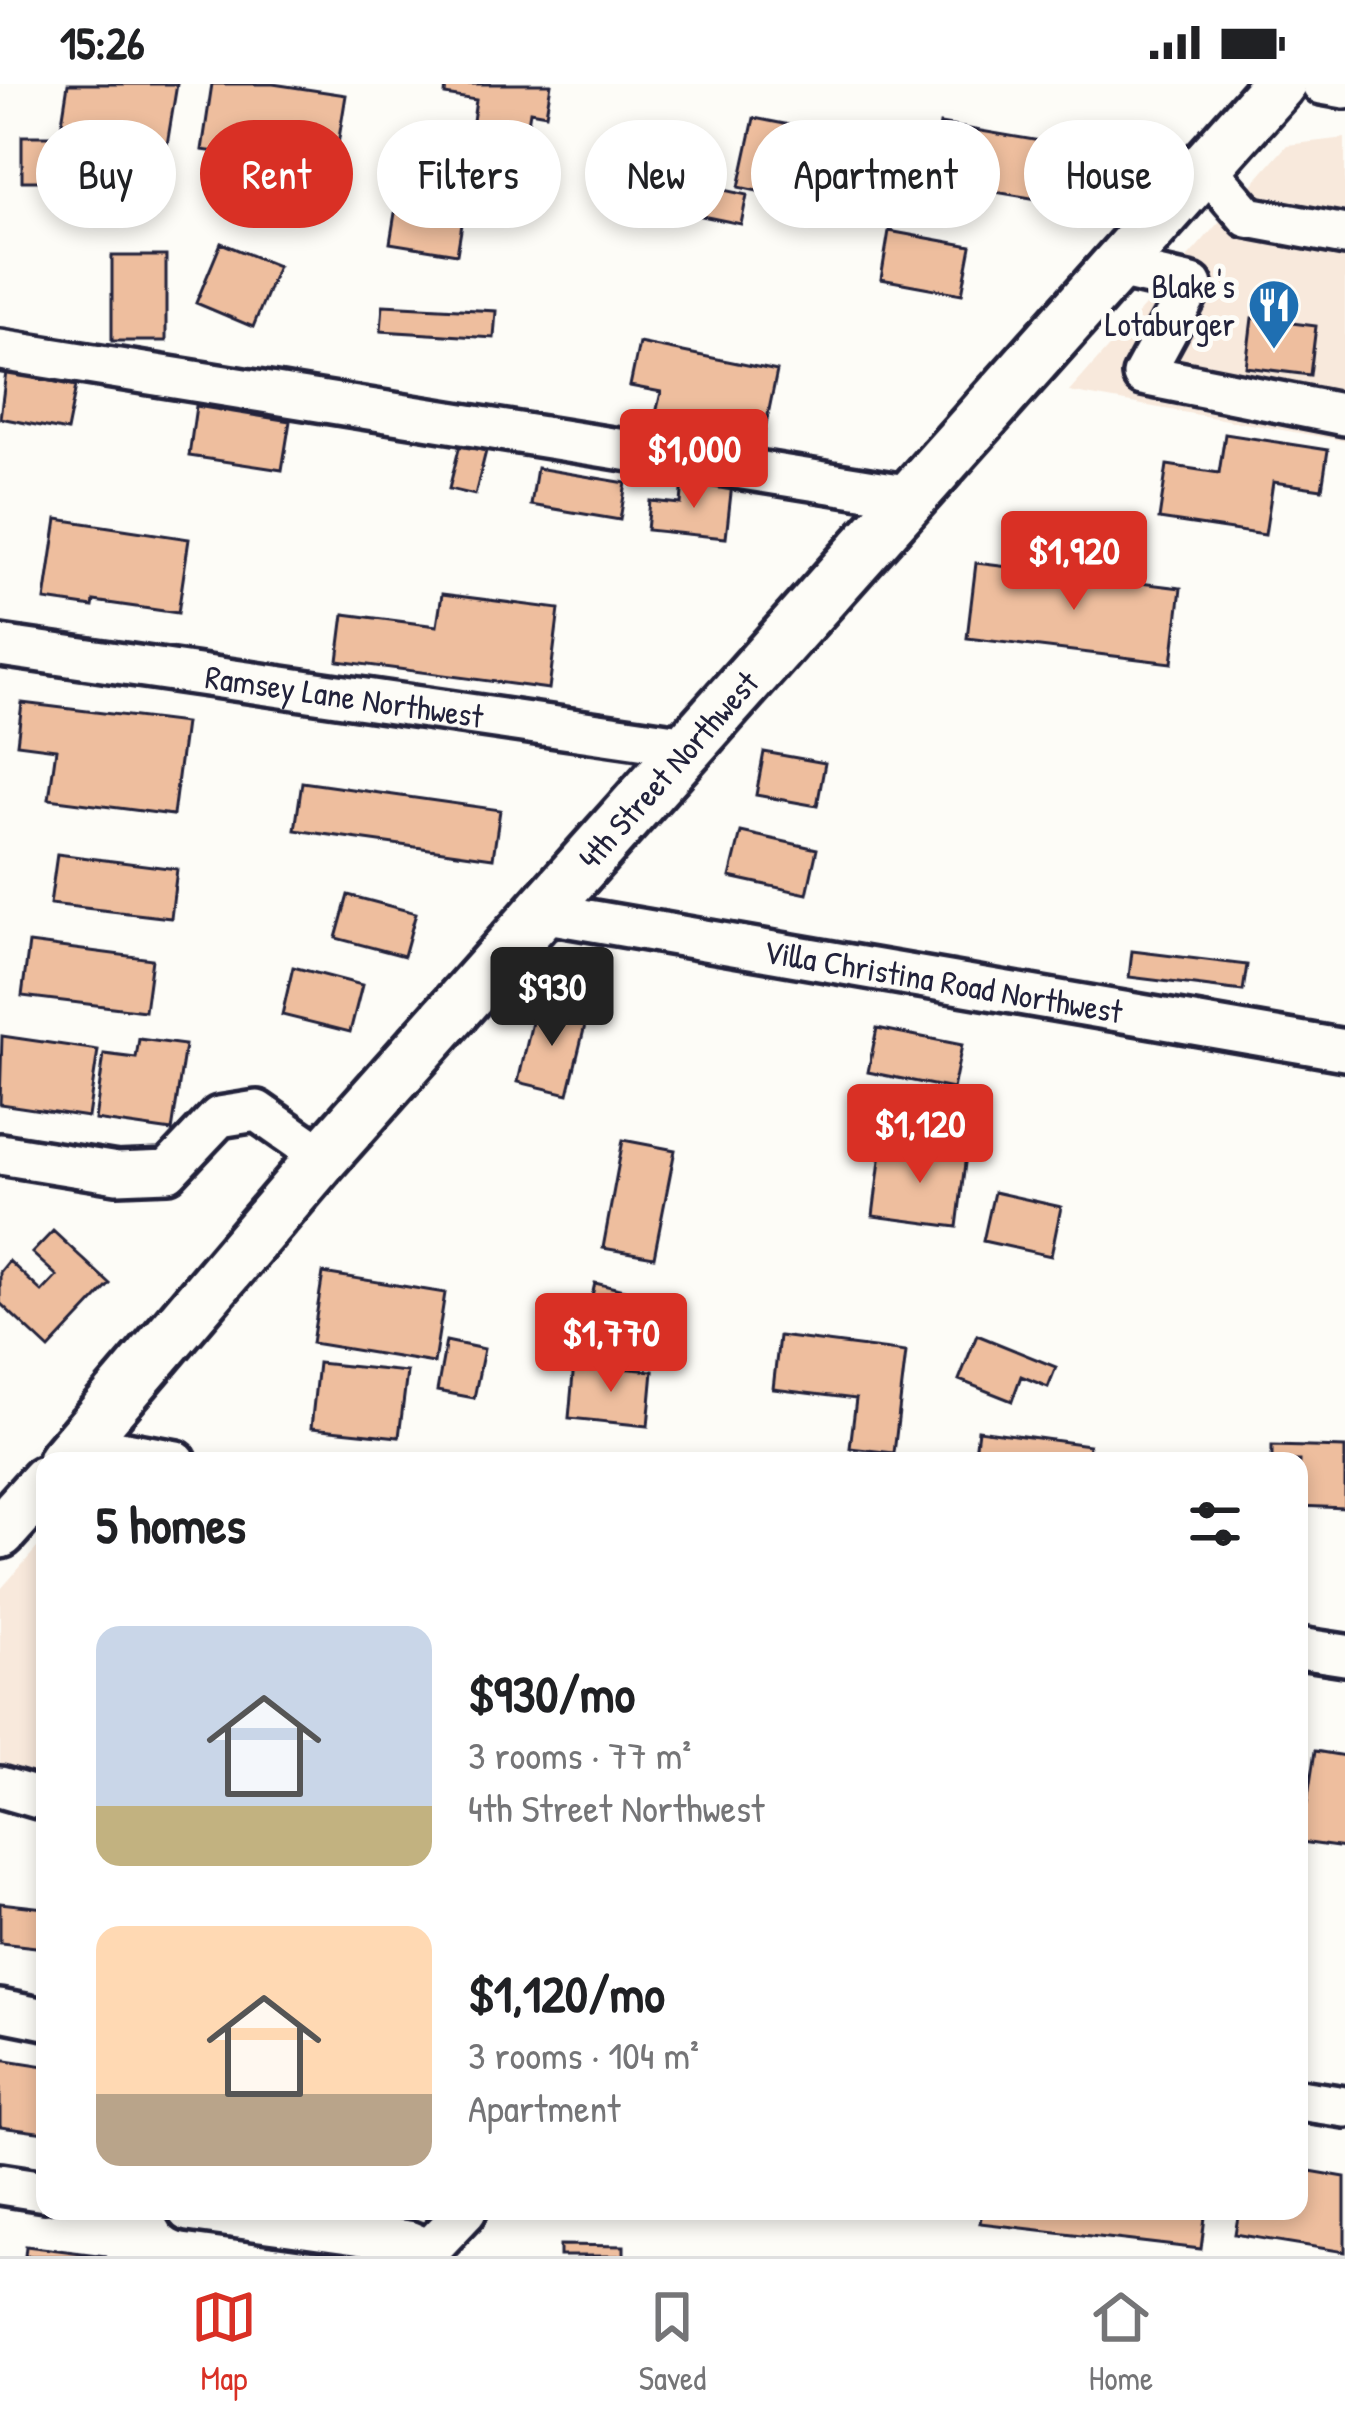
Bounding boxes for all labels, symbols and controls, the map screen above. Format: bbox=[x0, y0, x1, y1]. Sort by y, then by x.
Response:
text: 15:26 bbox=[60, 12, 145, 73]
chip: Buy bbox=[36, 120, 176, 228]
chip: Rent bbox=[200, 120, 353, 228]
chip: Filters bbox=[377, 120, 561, 228]
chip: New bbox=[585, 120, 727, 228]
chip: Apartment bbox=[751, 120, 1000, 228]
chip: House bbox=[1024, 120, 1194, 228]
place label: Blake's Lotaburger bbox=[1105, 264, 1235, 347]
restaurant icon: Blake's Lotaburger bbox=[1246, 277, 1302, 351]
pin: $1,000 bbox=[596, 409, 792, 511]
text: $1,000 bbox=[647, 421, 741, 474]
pin: $1,920 bbox=[976, 511, 1172, 613]
text: $1,920 bbox=[1028, 523, 1120, 576]
street label: Ramsey Lane Northwest bbox=[203, 654, 487, 738]
street label: 4th Street Northwest bbox=[568, 661, 768, 878]
street label: Villa Christina Road Northwest bbox=[761, 929, 1126, 1033]
pin: $930 bbox=[481, 947, 623, 1049]
text: $930 bbox=[517, 959, 587, 1012]
pin: $1,120 bbox=[822, 1084, 1018, 1186]
text: $1,120 bbox=[874, 1096, 966, 1149]
pin: $1,770 bbox=[513, 1293, 709, 1395]
text: $1,770 bbox=[562, 1305, 660, 1358]
text: 5 homes bbox=[96, 1490, 246, 1559]
icon: filters bbox=[1182, 1491, 1248, 1557]
text: $930/mo bbox=[468, 1659, 635, 1728]
icon: home bbox=[192, 1674, 336, 1818]
text: 3 rooms · 77 m² bbox=[468, 1728, 691, 1781]
text: 4th Street Northwest bbox=[468, 1781, 764, 1834]
text: $1,120/mo bbox=[468, 1959, 665, 2028]
icon: home bbox=[192, 1974, 336, 2118]
text: 3 rooms · 104 m² bbox=[468, 2028, 699, 2081]
text: Apartment bbox=[468, 2081, 621, 2134]
tab: Map bbox=[191, 2284, 257, 2400]
tab: Saved bbox=[639, 2284, 706, 2400]
tab: Home bbox=[1088, 2284, 1154, 2400]

